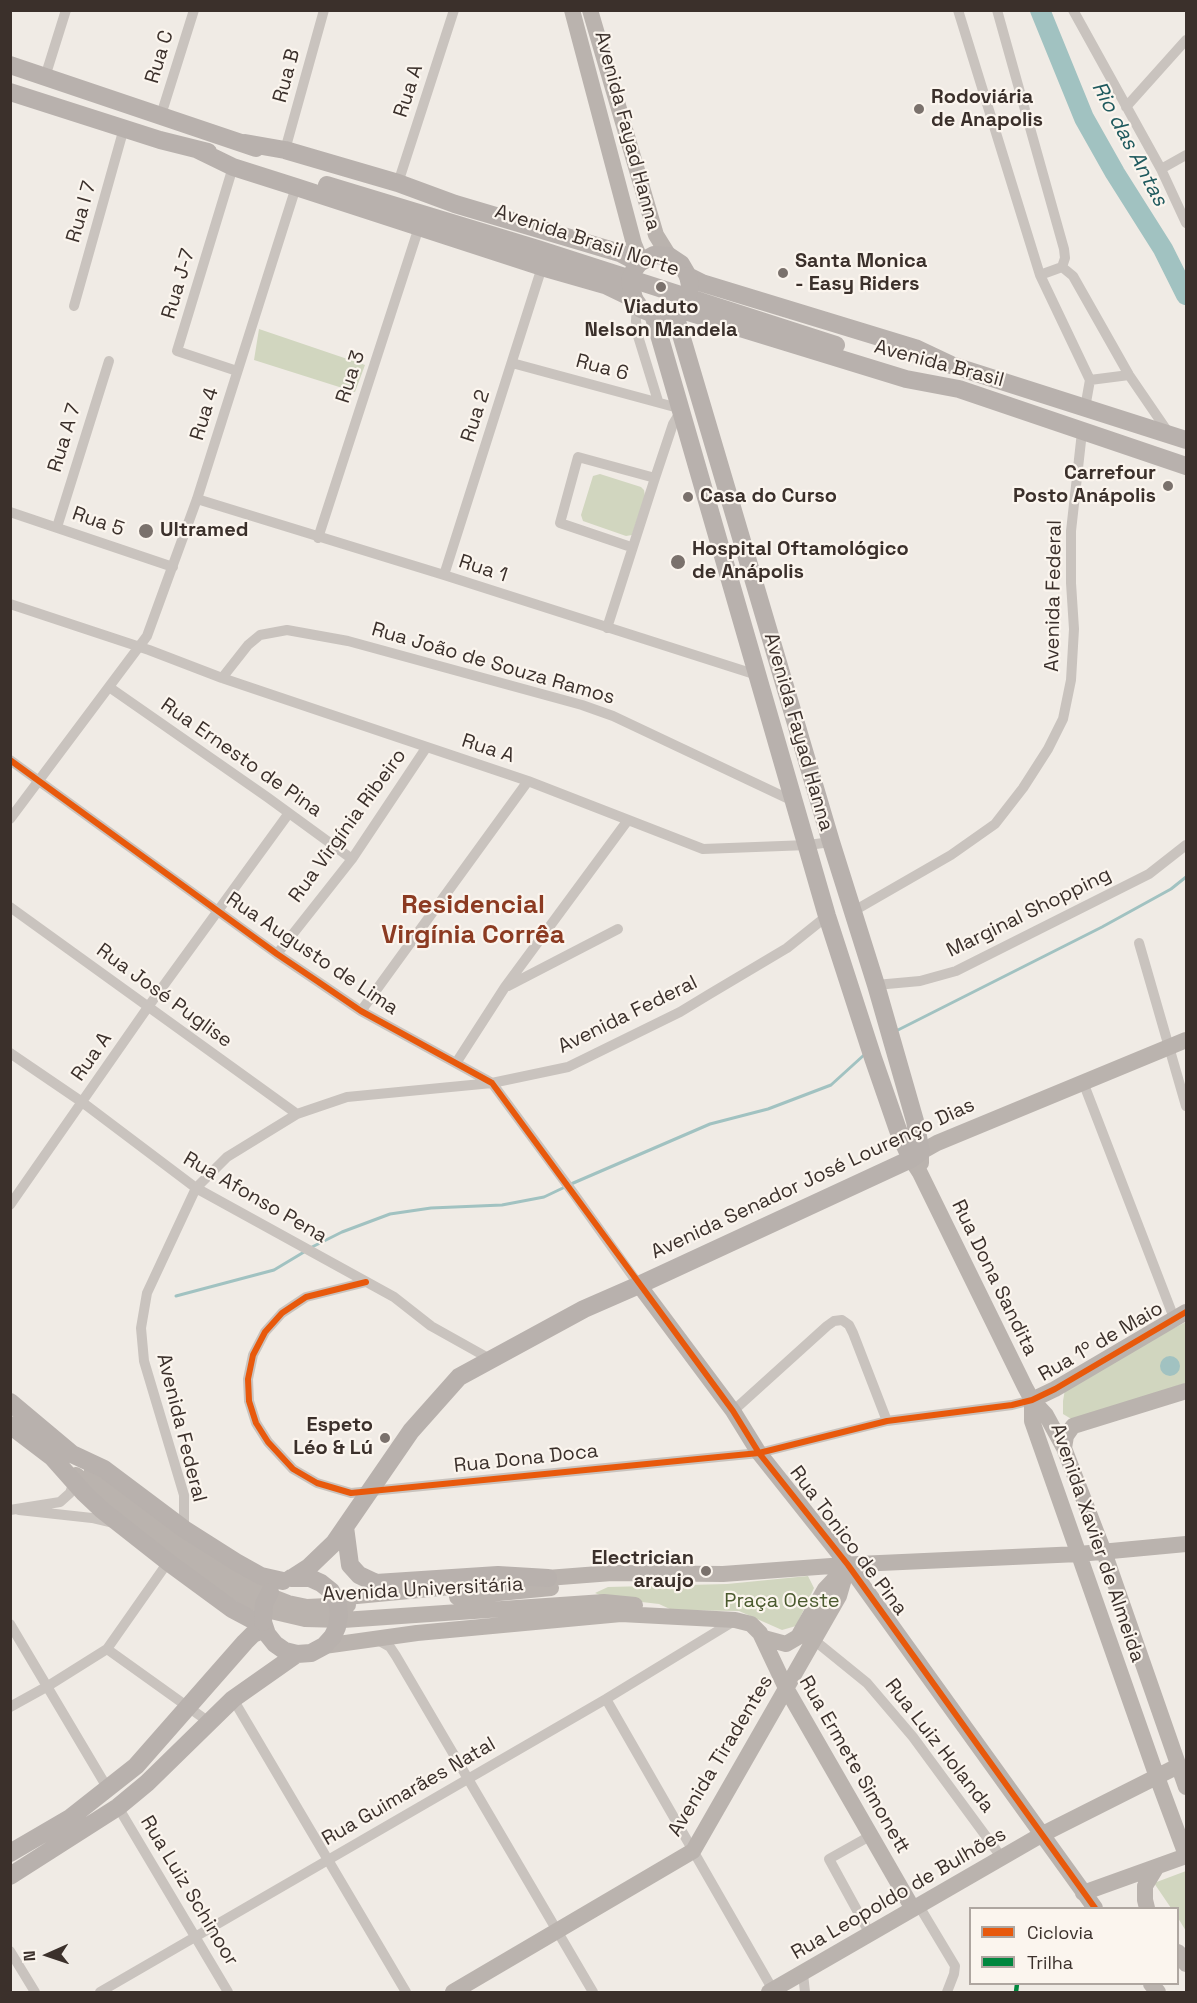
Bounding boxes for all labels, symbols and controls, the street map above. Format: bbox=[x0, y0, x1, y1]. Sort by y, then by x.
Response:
street label: Rua C bbox=[141, 28, 179, 86]
street label: Avenida Fayad Hanna bbox=[589, 29, 665, 233]
street label: Rua B bbox=[268, 46, 306, 106]
street label: Rua A bbox=[389, 62, 429, 120]
water label: Rio das Antas bbox=[1086, 78, 1172, 210]
place label: Rodoviária de Anapolis bbox=[931, 86, 1043, 133]
marker: Rodoviária de Anapolis bbox=[912, 102, 926, 116]
street label: Rua I 7 bbox=[62, 179, 102, 245]
street label: Avenida Brasil Norte bbox=[492, 200, 682, 282]
street label: Rua J-7 bbox=[157, 246, 201, 322]
place label: Santa Monica - Easy Riders bbox=[795, 250, 927, 297]
marker: Santa Monica - Easy Riders bbox=[776, 266, 790, 280]
marker: Viaduto Nelson Mandela bbox=[654, 280, 668, 294]
place label: Viaduto Nelson Mandela bbox=[584, 296, 738, 343]
street label: Avenida Brasil bbox=[872, 335, 1006, 393]
street label: Rua 3 bbox=[331, 348, 371, 406]
street label: Rua 6 bbox=[573, 349, 631, 387]
street label: Rua 4 bbox=[186, 385, 224, 443]
street label: Rua 2 bbox=[456, 387, 496, 445]
street label: Rua A 7 bbox=[43, 401, 87, 475]
place label: Carrefour Posto Anápolis bbox=[1013, 462, 1156, 509]
marker: Carrefour Posto Anápolis bbox=[1161, 479, 1175, 493]
place label: Casa do Curso bbox=[700, 485, 837, 509]
marker: Casa do Curso bbox=[681, 490, 695, 504]
street label: Rua 5 bbox=[69, 502, 127, 542]
place label: Ultramed bbox=[160, 519, 248, 543]
street label: Avenida Federal bbox=[1041, 520, 1067, 672]
marker: Ultramed bbox=[137, 522, 155, 540]
place label: Hospital Oftamológico de Anápolis bbox=[692, 538, 909, 585]
street label: Rua 1 bbox=[456, 550, 510, 588]
marker: Hospital Oftamológico de Anápolis bbox=[669, 553, 687, 571]
street label: Rua João de Souza Ramos bbox=[369, 618, 617, 710]
street label: Avenida Fayad Hanna bbox=[758, 630, 838, 834]
street label: Rua Ernesto de Pina bbox=[156, 693, 326, 823]
street label: Rua A bbox=[459, 729, 517, 769]
street label: Rua Virgínia Ribeiro bbox=[284, 744, 412, 908]
street label: Marginal Shopping bbox=[943, 863, 1115, 963]
street label: Rua Augusto de Lima bbox=[221, 887, 403, 1021]
district label: Residencial Virgínia Corrêa bbox=[381, 890, 565, 952]
street label: Rua José Puglise bbox=[91, 939, 237, 1053]
street label: Avenida Federal bbox=[554, 971, 702, 1059]
street label: Rua A bbox=[67, 1028, 117, 1086]
street label: Avenida Senador José Lourenço Dias bbox=[647, 1093, 979, 1265]
street label: Rua Afonso Pena bbox=[179, 1147, 331, 1249]
street label: Rua Dona Sandita bbox=[946, 1196, 1042, 1360]
street label: Rua 1º de Maio bbox=[1035, 1297, 1167, 1387]
street label: Avenida Federal bbox=[151, 1351, 211, 1505]
place label: Espeto Léo & Lú bbox=[293, 1414, 373, 1461]
street label: Avenida Xavier de Almeida bbox=[1045, 1421, 1149, 1665]
marker: Espeto Léo & Lú bbox=[378, 1431, 392, 1445]
street label: Rua Dona Doca bbox=[453, 1439, 599, 1479]
street label: Rua Tonico de Pina bbox=[784, 1462, 912, 1620]
place label: Electrician araujo bbox=[591, 1547, 694, 1594]
marker: Electrician araujo bbox=[699, 1564, 713, 1578]
street label: Avenida Universitária bbox=[322, 1573, 524, 1607]
park label: Praça Oeste bbox=[724, 1590, 840, 1614]
street label: Avenida Tiradentes bbox=[663, 1671, 779, 1841]
street label: Rua Ermete Simonett bbox=[793, 1672, 915, 1858]
street label: Rua Luiz Holanda bbox=[879, 1674, 999, 1818]
street label: Rua Guimarães Natal bbox=[318, 1733, 500, 1851]
street label: Rua Luiz Schinoor bbox=[135, 1812, 243, 1970]
street label: Rua Leopoldo de Bulhões bbox=[787, 1823, 1011, 1965]
legend bbox=[969, 1907, 1179, 1985]
text: Ciclovia bbox=[1027, 1921, 1093, 1944]
north arrow bbox=[18, 1925, 78, 1985]
text: N bbox=[19, 1950, 40, 1962]
text: Trilha bbox=[1027, 1951, 1073, 1974]

